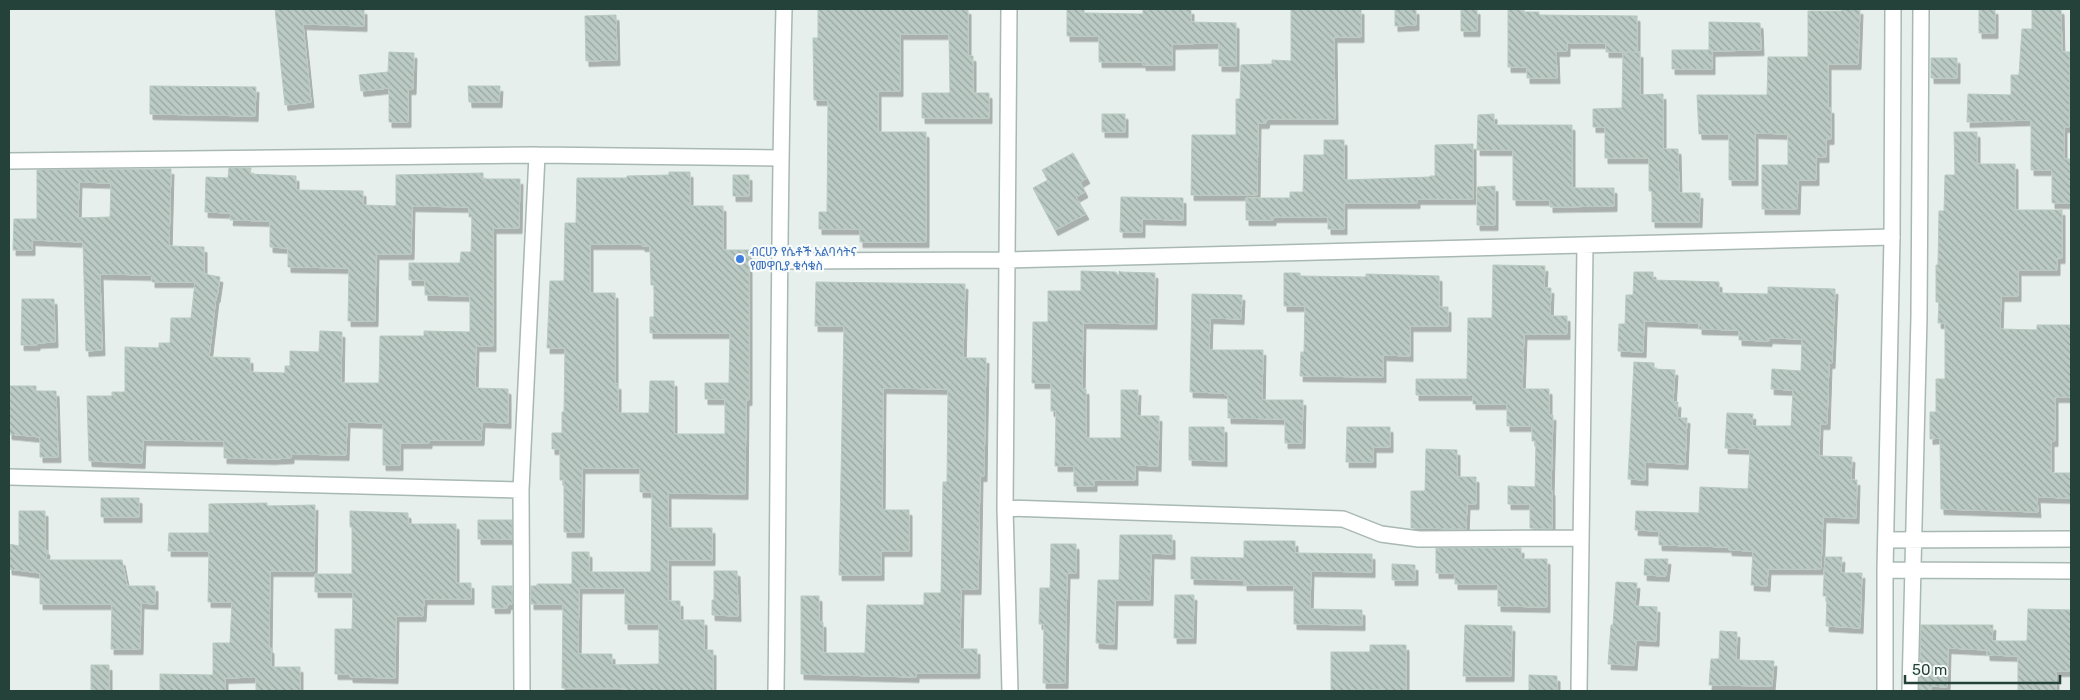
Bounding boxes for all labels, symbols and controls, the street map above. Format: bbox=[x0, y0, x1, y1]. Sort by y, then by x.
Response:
place label: ብርሀን የሴቶች አልባሳትና የመዋቢያ ቁሳቁስ bbox=[750, 245, 857, 273]
marker: ብርሀን የሴቶች አልባሳትና የመዋቢያ ቁሳቁስ bbox=[734, 253, 746, 265]
scale bar bbox=[1905, 652, 2060, 684]
text: 50 m bbox=[1912, 661, 1947, 679]

